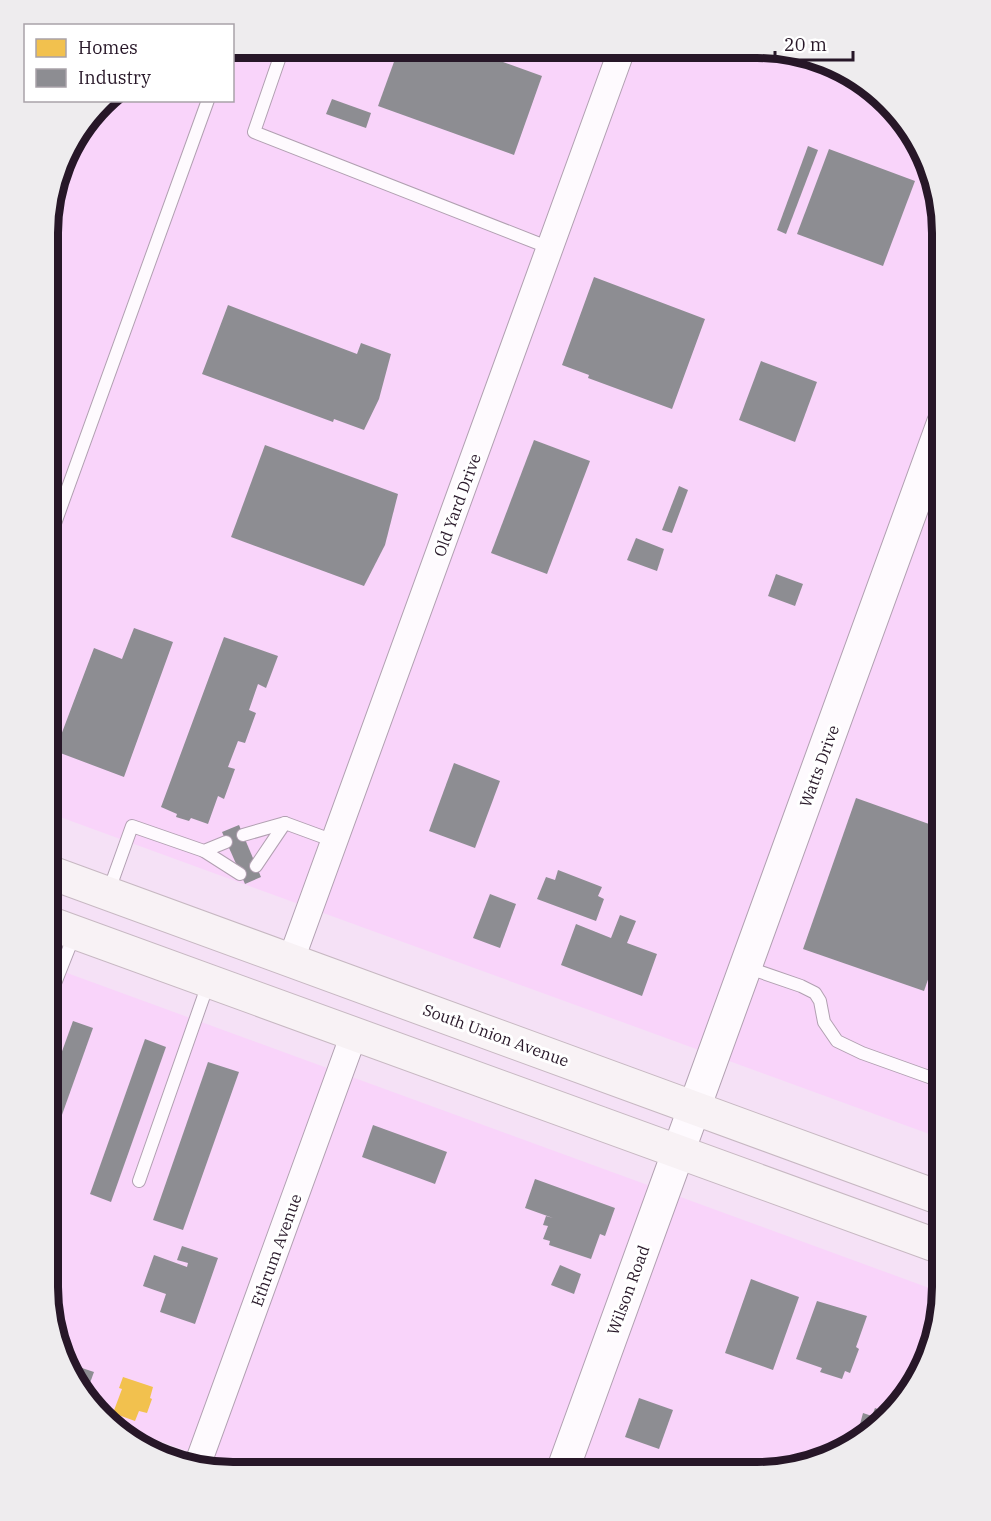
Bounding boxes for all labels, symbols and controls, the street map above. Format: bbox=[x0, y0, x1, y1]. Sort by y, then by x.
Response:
legend bbox=[24, 24, 234, 102]
scale bar bbox=[775, 24, 853, 62]
text: 20 m bbox=[784, 33, 827, 56]
text: Homes bbox=[78, 36, 138, 59]
text: Industry bbox=[78, 66, 151, 89]
street label: Old Yard Drive bbox=[429, 451, 485, 559]
street label: Watts Drive bbox=[795, 722, 843, 810]
street label: South Union Avenue bbox=[420, 999, 572, 1071]
street label: Ethrum Avenue bbox=[246, 1191, 306, 1309]
street label: Wilson Road bbox=[603, 1242, 654, 1338]

